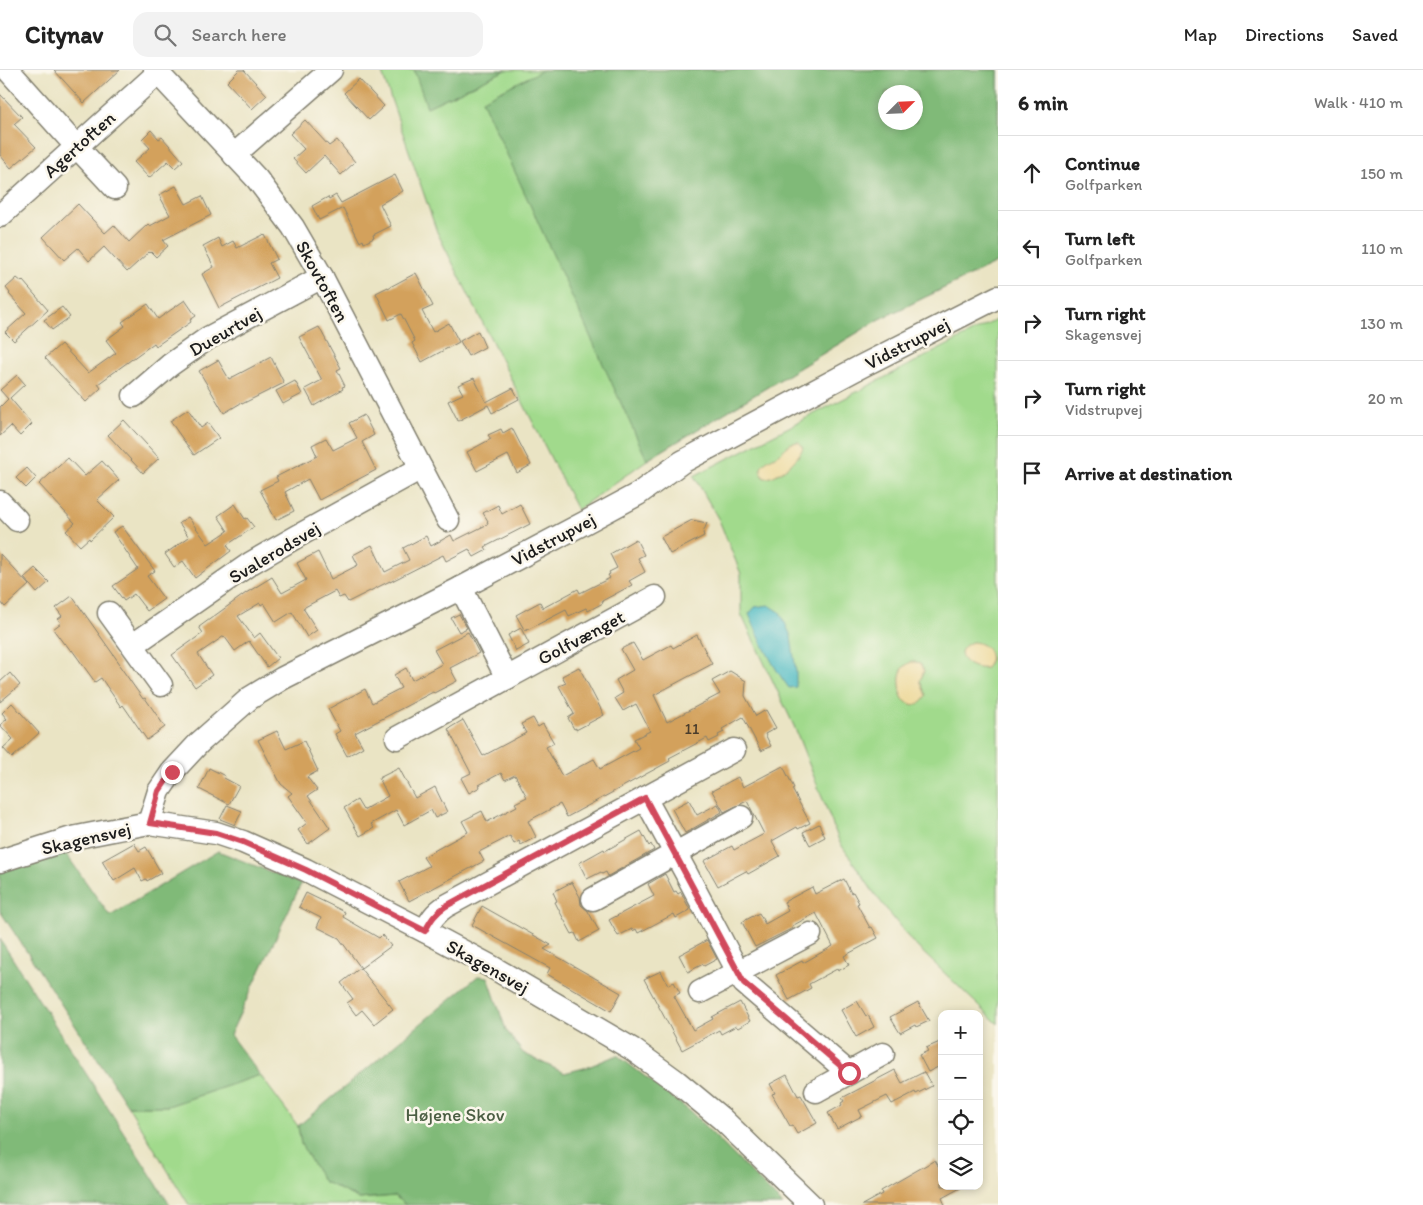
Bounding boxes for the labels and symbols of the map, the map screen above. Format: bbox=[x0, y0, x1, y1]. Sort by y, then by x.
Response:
north arrow bbox=[878, 85, 923, 130]
street label: Agertoften bbox=[39, 106, 120, 183]
street label: Skovtoften bbox=[291, 237, 354, 326]
street label: Dueurtvej bbox=[185, 302, 266, 361]
street label: Vidstrupvej bbox=[861, 312, 953, 375]
street label: Vidstrupvej bbox=[507, 508, 599, 571]
street label: Svalerodsvej bbox=[224, 516, 324, 589]
street label: Golfvænget bbox=[534, 605, 629, 670]
house number: 11 bbox=[685, 719, 700, 738]
route end bbox=[161, 761, 184, 784]
street label: Skagensvej bbox=[39, 817, 133, 860]
street label: Skagensvej bbox=[442, 934, 533, 999]
route start bbox=[838, 1062, 861, 1085]
park label: Højene Skov bbox=[405, 1103, 505, 1126]

